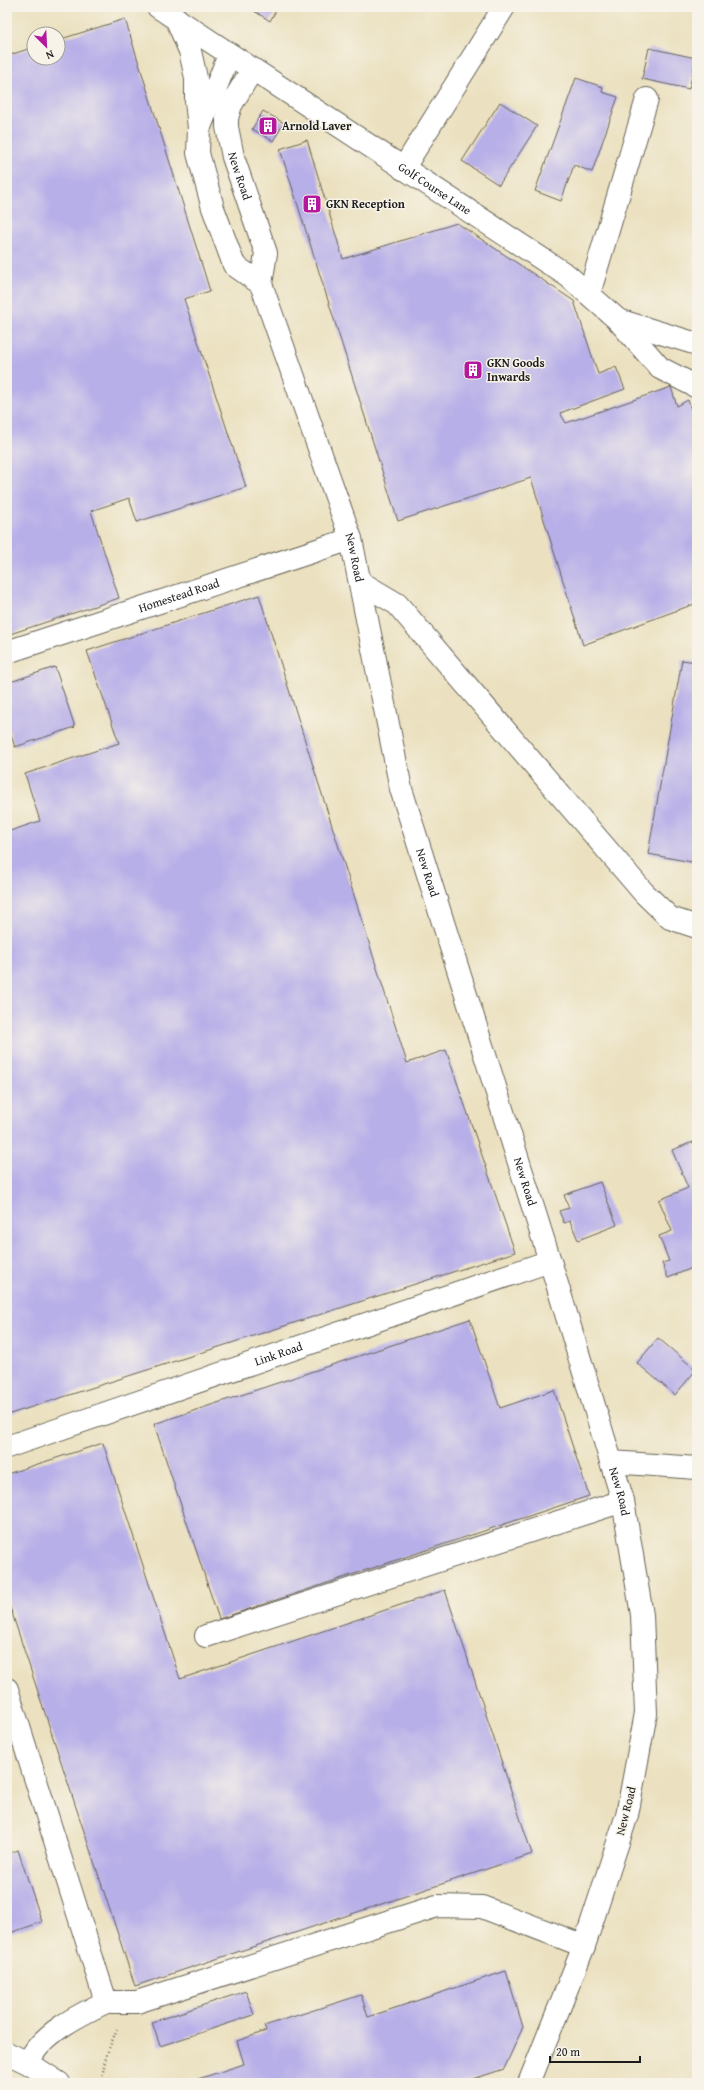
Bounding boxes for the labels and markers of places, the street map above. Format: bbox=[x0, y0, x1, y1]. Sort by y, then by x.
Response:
building icon: Arnold Laver bbox=[257, 115, 279, 137]
place label: Arnold Laver bbox=[282, 117, 352, 134]
building icon: GKN Reception bbox=[301, 193, 323, 215]
place label: GKN Reception bbox=[326, 195, 405, 212]
place label: GKN Goods Inwards bbox=[487, 354, 545, 385]
building icon: GKN Goods Inwards bbox=[462, 359, 484, 381]

